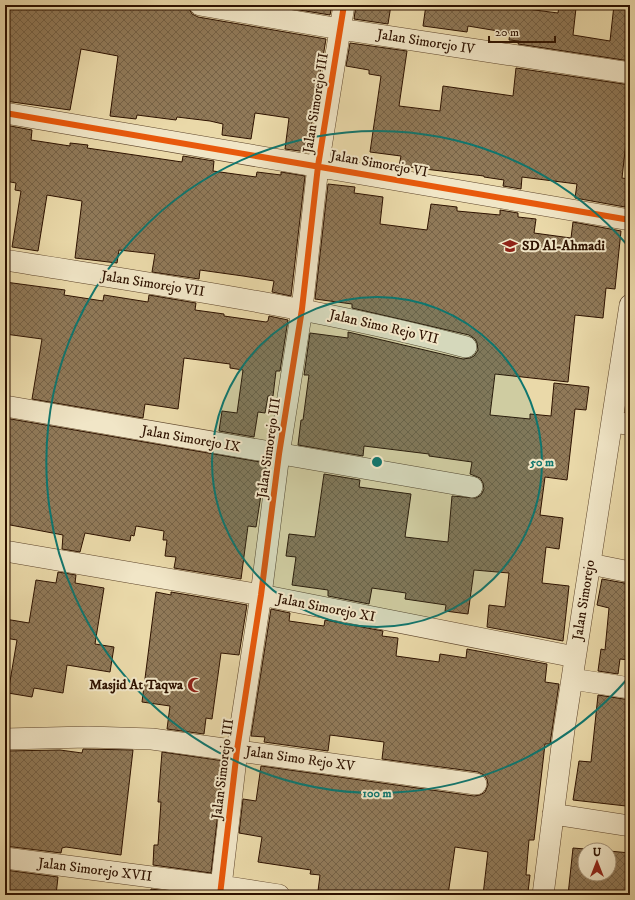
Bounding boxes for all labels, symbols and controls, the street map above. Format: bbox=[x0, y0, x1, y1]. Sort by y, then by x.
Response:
scale bar bbox=[489, 18, 555, 44]
street label: Jalan Simorejo IV bbox=[374, 25, 477, 59]
text: 20 m bbox=[495, 25, 519, 40]
street label: Jalan Simorejo III bbox=[299, 51, 333, 156]
street label: Jalan Simorejo VI bbox=[327, 146, 429, 181]
school or university icon: SD Al-Ahmadi bbox=[501, 237, 519, 255]
place label: SD Al-Ahmadi bbox=[522, 237, 605, 255]
street label: Jalan Simorejo VII bbox=[98, 267, 206, 301]
street label: Jalan Simo Rejo VII bbox=[326, 305, 441, 348]
street label: Jalan Simorejo III bbox=[253, 396, 285, 501]
street label: Jalan Simorejo IX bbox=[138, 421, 242, 457]
centre of rings bbox=[370, 455, 384, 469]
text: 50 m bbox=[529, 455, 554, 470]
street label: Jalan Simorejo bbox=[568, 558, 599, 643]
street label: Jalan Simorejo XI bbox=[273, 589, 377, 626]
place label: Masjid At Taqwa bbox=[89, 676, 184, 694]
mosque icon: Masjid At Taqwa bbox=[186, 676, 204, 694]
street label: Jalan Simorejo III bbox=[208, 717, 238, 822]
street label: Jalan Simo Rejo XV bbox=[242, 742, 357, 776]
text: 100 m bbox=[363, 786, 391, 801]
north arrow bbox=[577, 842, 617, 882]
text: U bbox=[593, 846, 602, 860]
street label: Jalan Simorejo XVII bbox=[35, 854, 153, 886]

